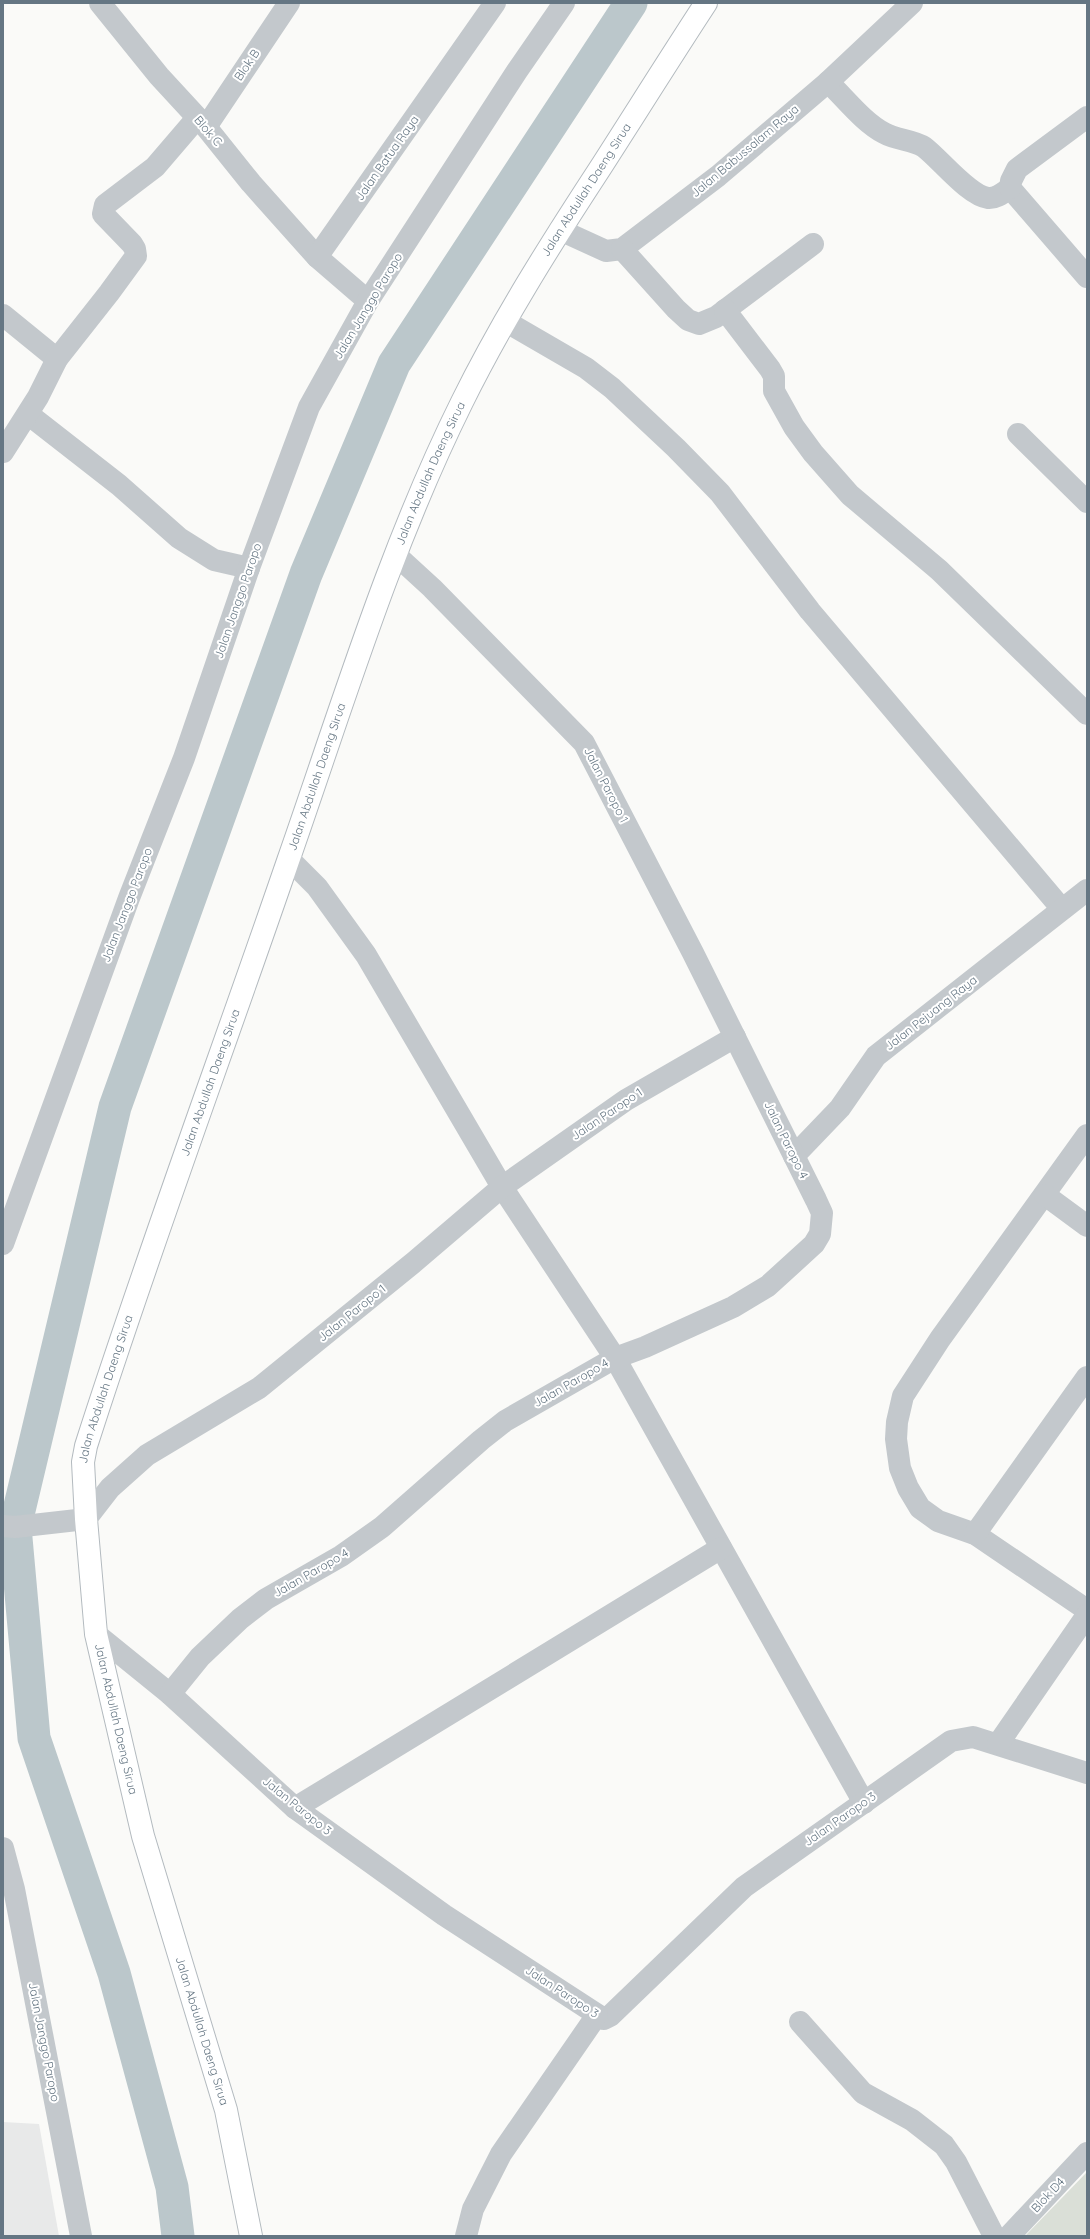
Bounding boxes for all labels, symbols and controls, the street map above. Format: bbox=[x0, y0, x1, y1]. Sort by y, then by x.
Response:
street label: Blok B bbox=[231, 46, 263, 84]
street label: Jalan Babussalam Raya bbox=[688, 101, 802, 200]
street label: Blok C bbox=[191, 112, 226, 149]
street label: Jalan Batua Raya bbox=[352, 112, 422, 203]
street label: Jalan Abdullah Daeng Sirua bbox=[538, 120, 634, 259]
street label: Jalan Janggo Paropo bbox=[330, 250, 405, 362]
street label: Jalan Abdullah Daeng Sirua bbox=[392, 399, 468, 547]
street label: Jalan Janggo Paropo bbox=[211, 541, 264, 661]
street label: Jalan Abdullah Daeng Sirua bbox=[284, 701, 349, 852]
street label: Jalan Paropo 1 bbox=[581, 745, 632, 825]
street label: Jalan Janggo Paropo bbox=[98, 846, 155, 964]
street label: Jalan Pejuang Raya bbox=[882, 972, 980, 1053]
street label: Jalan Abdullah Daeng Sirua bbox=[177, 1007, 243, 1158]
street label: Jalan Paropo 1 bbox=[568, 1084, 645, 1143]
street label: Jalan Paropo 4 bbox=[761, 1099, 812, 1181]
street label: Jalan Paropo 1 bbox=[315, 1281, 388, 1344]
street label: Jalan Abdullah Daeng Sirua bbox=[75, 1313, 136, 1465]
street label: Jalan Paropo 4 bbox=[530, 1355, 611, 1410]
street label: Jalan Paropo 4 bbox=[270, 1545, 351, 1600]
street label: Jalan Abdullah Daeng Sirua bbox=[92, 1642, 141, 1796]
street label: Jalan Paropo 3 bbox=[260, 1773, 335, 1838]
street label: Jalan Paropo 3 bbox=[801, 1788, 879, 1849]
street label: Jalan Abdullah Daeng Sirua bbox=[173, 1955, 232, 2107]
street label: Jalan Paropo 3 bbox=[523, 1962, 602, 2021]
street label: Jalan Janggo Paropo bbox=[26, 1981, 63, 2103]
street label: Blok D4 bbox=[1028, 2174, 1068, 2215]

